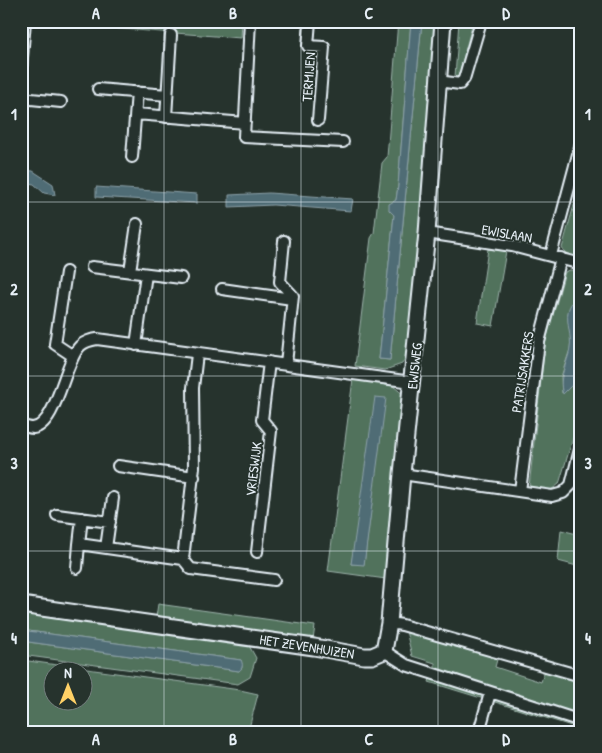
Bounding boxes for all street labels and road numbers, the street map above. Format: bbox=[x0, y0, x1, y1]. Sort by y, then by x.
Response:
street label: TERMIJEN bbox=[297, 52, 319, 102]
street label: EWISLAAN bbox=[480, 219, 534, 247]
street label: PATRIJSAKKERS bbox=[506, 330, 538, 414]
street label: EWISWEG bbox=[402, 342, 426, 390]
street label: VRIESWIJK bbox=[240, 440, 266, 497]
street label: HET ZEVENHUIZEN bbox=[258, 629, 356, 663]

